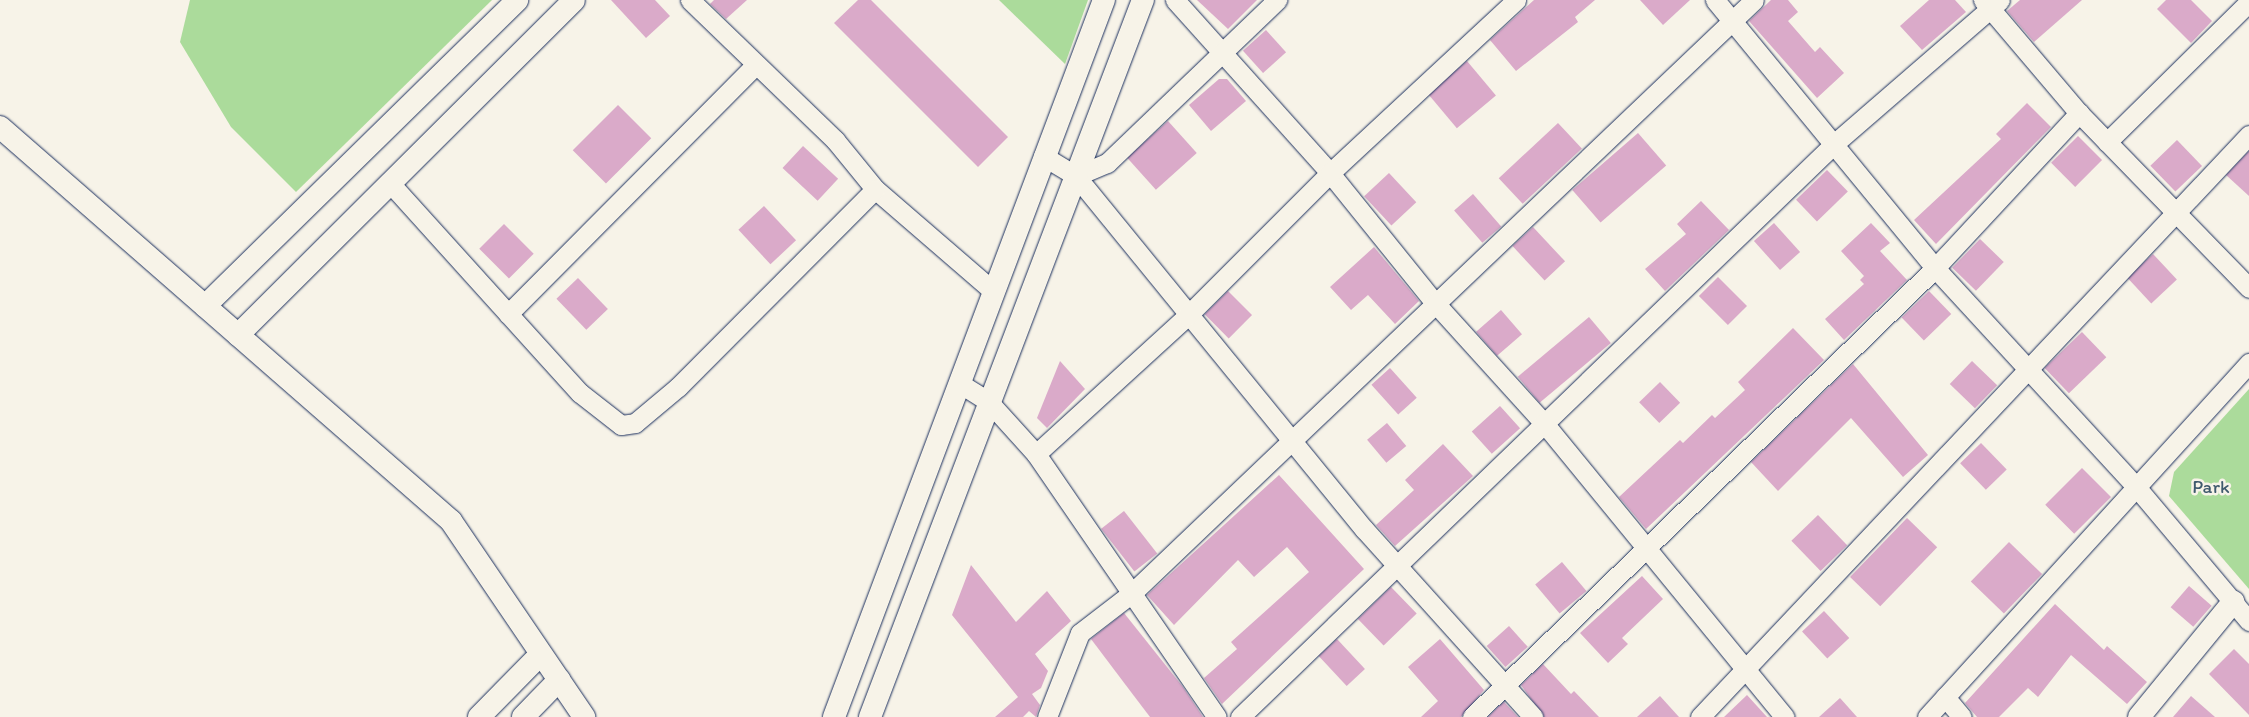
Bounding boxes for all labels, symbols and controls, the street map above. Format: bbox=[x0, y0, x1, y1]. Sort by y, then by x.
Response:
park label: Park bbox=[2192, 476, 2230, 498]

